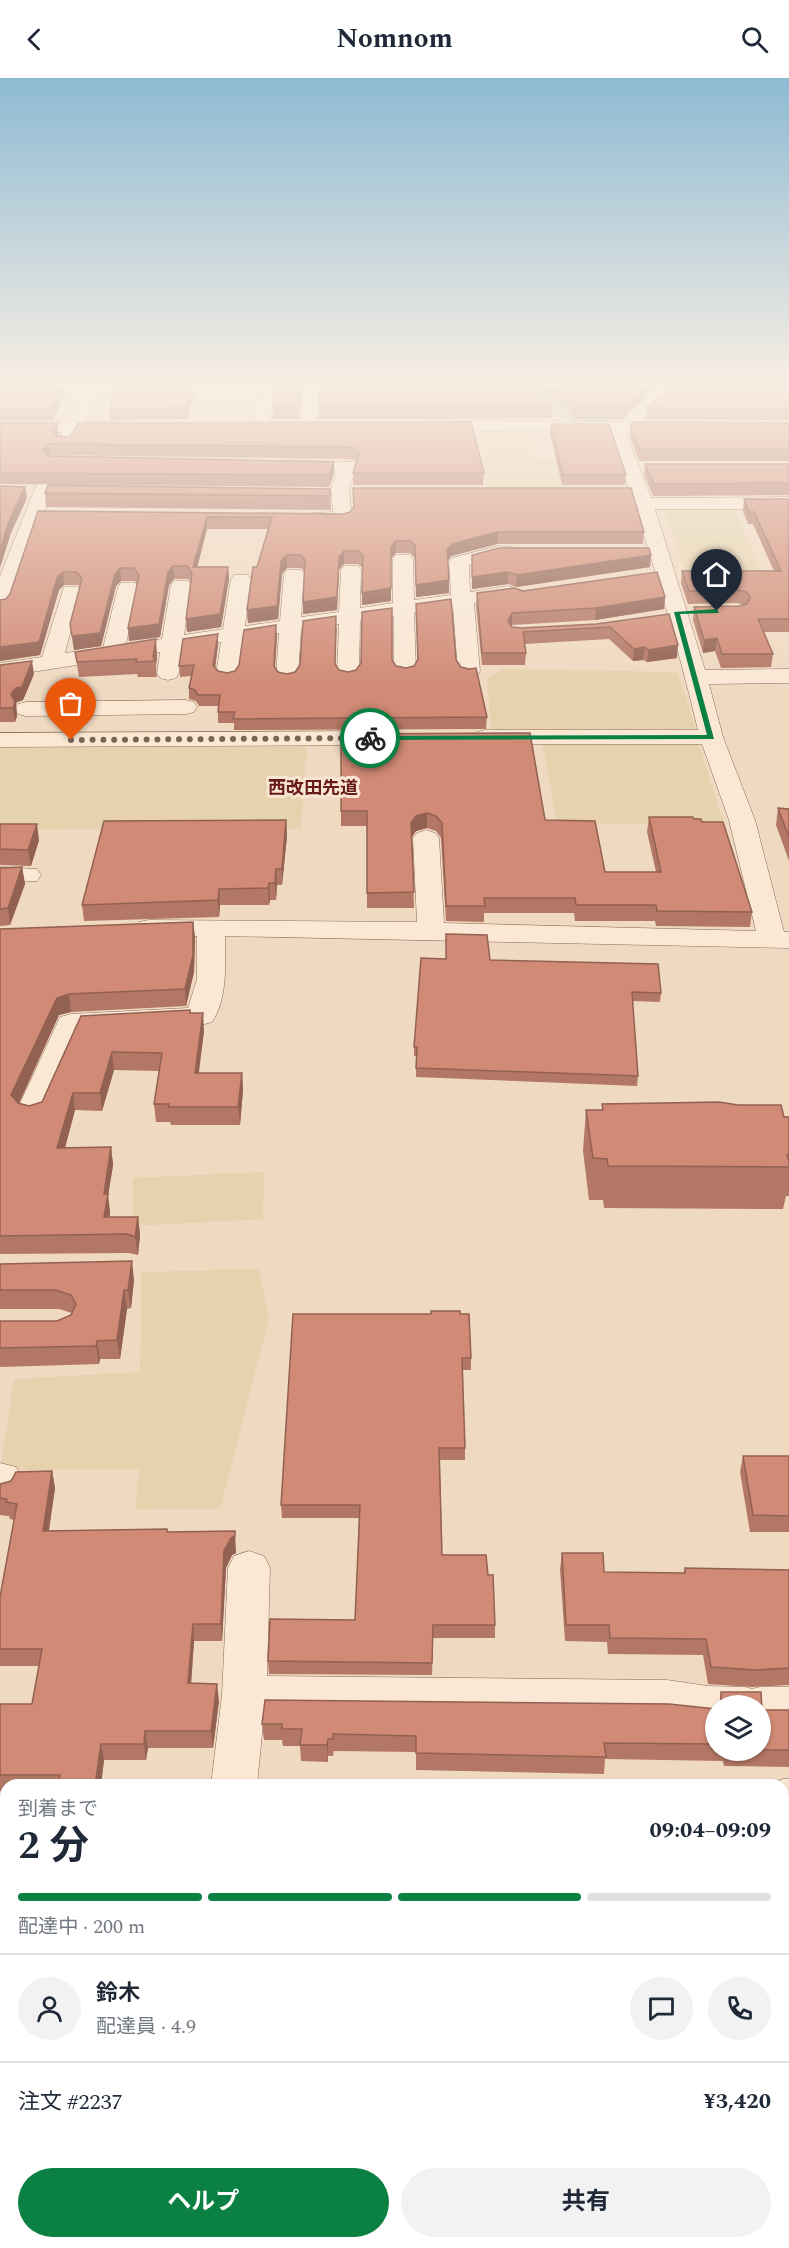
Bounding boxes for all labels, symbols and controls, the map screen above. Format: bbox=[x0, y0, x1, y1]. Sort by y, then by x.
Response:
text: Nomnom bbox=[336, 18, 453, 60]
icon: back bbox=[18, 23, 51, 56]
icon: search bbox=[738, 23, 771, 56]
pin bbox=[691, 549, 742, 611]
icon: home bbox=[700, 558, 733, 591]
pin bbox=[45, 678, 96, 740]
icon: bag bbox=[54, 687, 87, 720]
courier bbox=[340, 708, 400, 768]
icon: bike bbox=[354, 722, 387, 755]
district label: 西改田先道 bbox=[268, 775, 358, 802]
map controls bbox=[705, 1695, 771, 1761]
button: layers bbox=[705, 1695, 771, 1761]
text: 到着まで bbox=[18, 1794, 98, 1824]
text: 09:04–09:09 bbox=[649, 1814, 771, 1847]
text: 2 分 bbox=[18, 1817, 89, 1876]
text: 配達中 · 200 m bbox=[18, 1912, 145, 1942]
button: person bbox=[18, 1977, 81, 2040]
text: 鈴木 bbox=[96, 1977, 140, 2010]
button: chat bbox=[630, 1977, 693, 2040]
button: phone bbox=[708, 1977, 771, 2040]
text: 配達員 · 4.9 bbox=[96, 2012, 196, 2042]
text: ¥3,420 bbox=[703, 2085, 771, 2118]
text: 注文 #2237 bbox=[18, 2086, 123, 2119]
button: ヘルプ bbox=[18, 2168, 389, 2237]
button: 共有 bbox=[401, 2168, 771, 2237]

